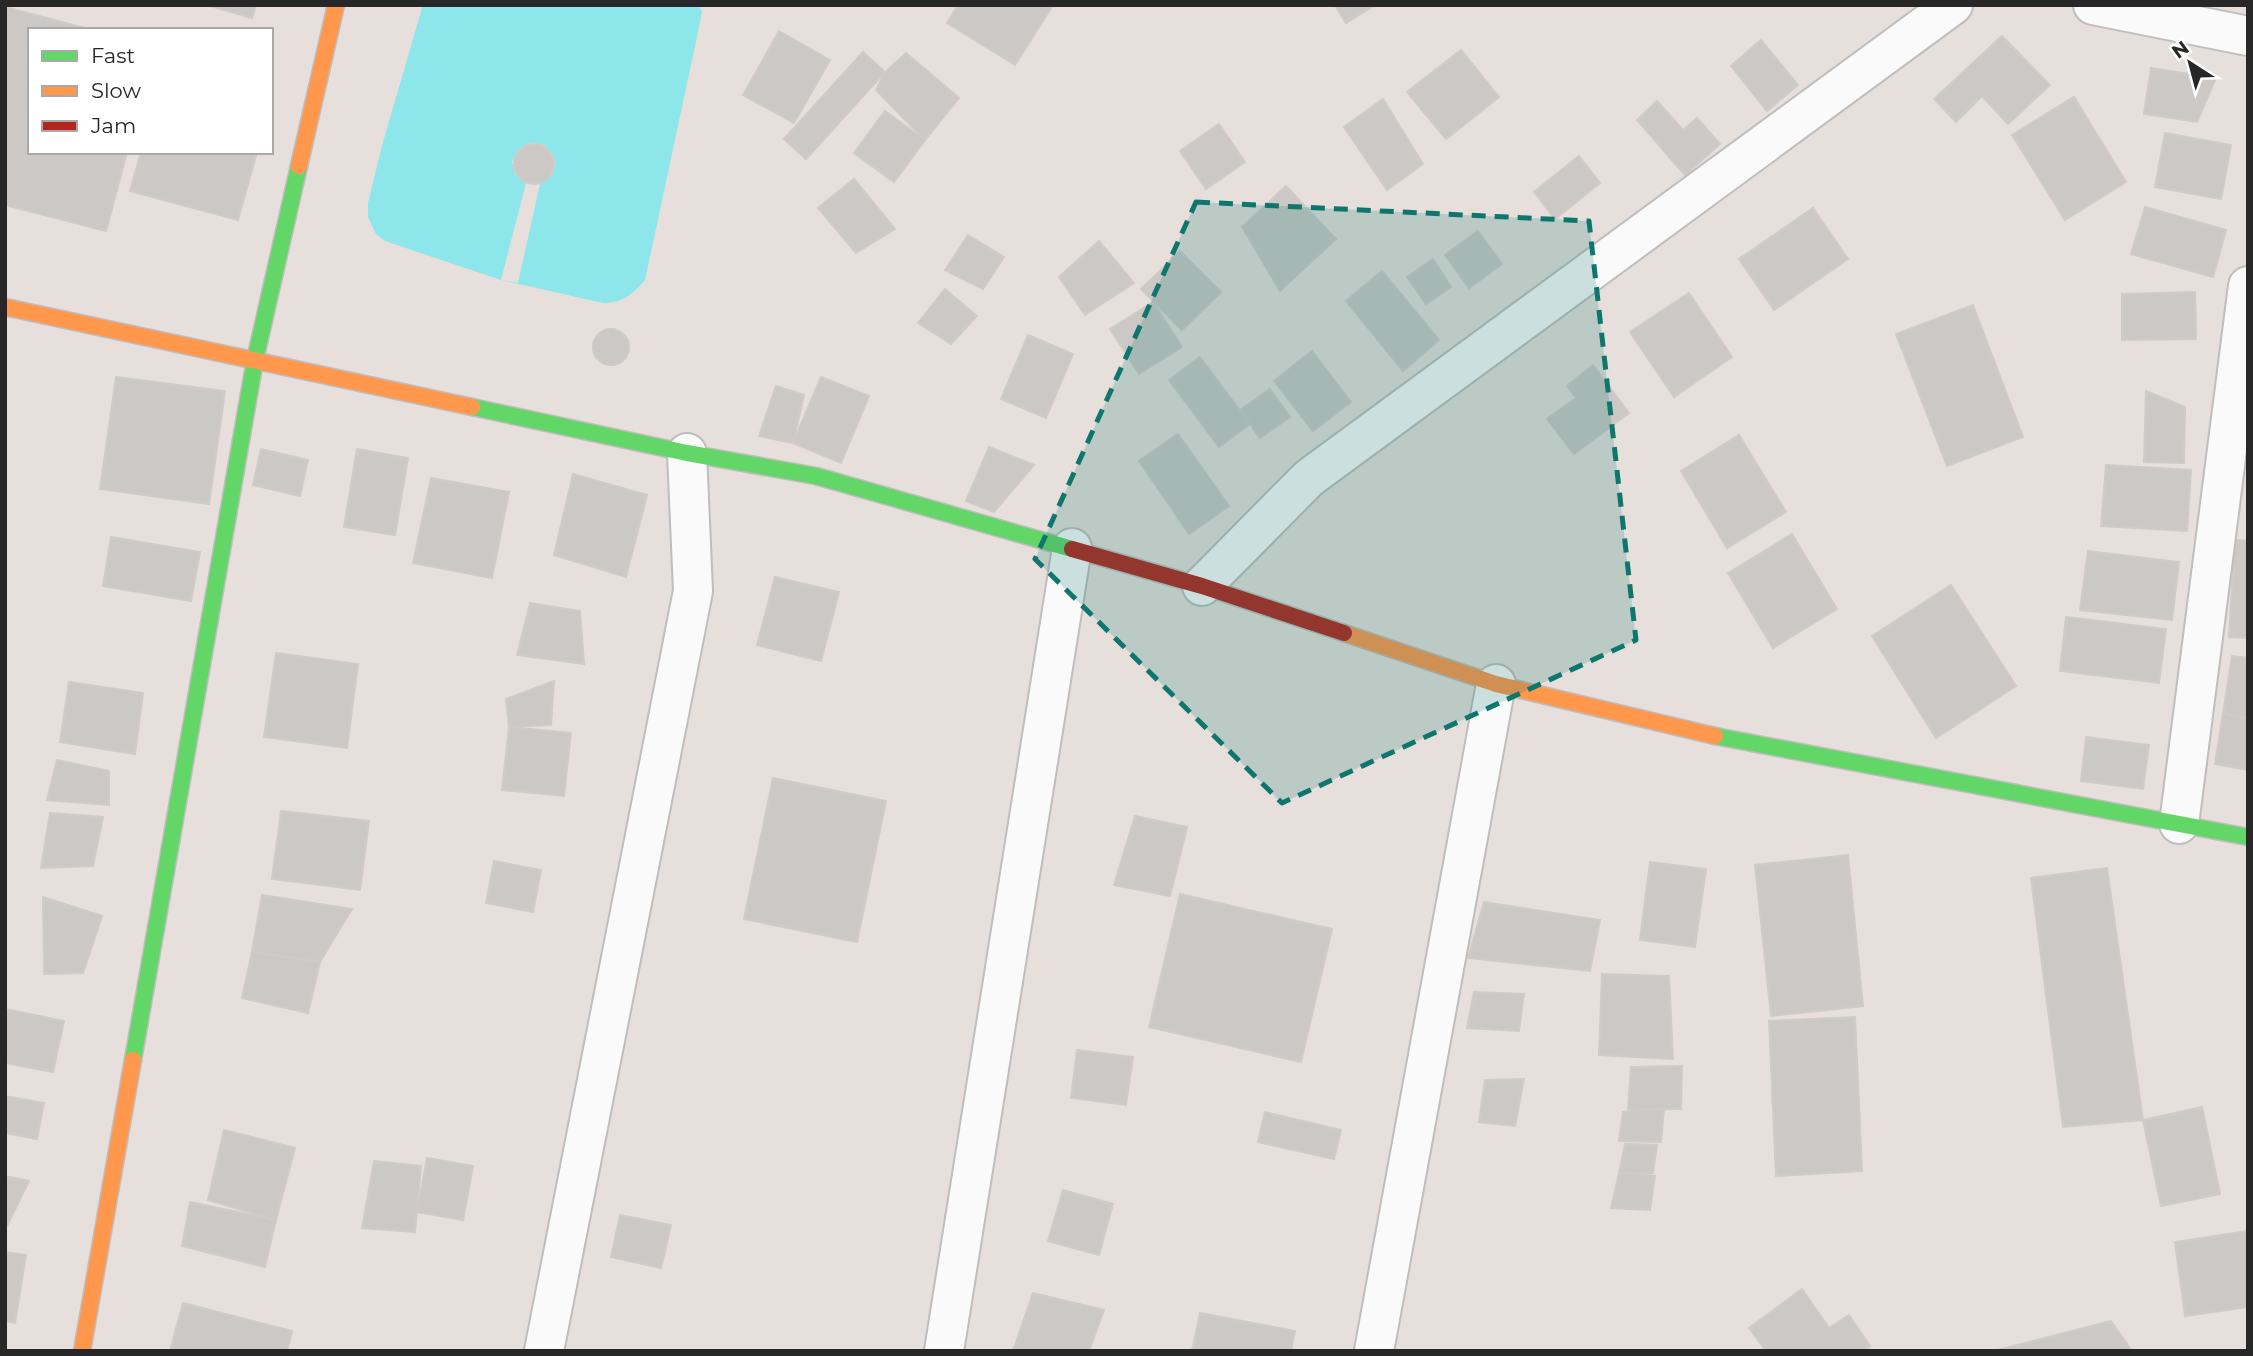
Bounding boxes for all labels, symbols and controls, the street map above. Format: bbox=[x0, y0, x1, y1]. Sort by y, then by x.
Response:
legend bbox=[28, 28, 273, 154]
north arrow bbox=[2155, 28, 2225, 98]
text: N bbox=[2167, 36, 2193, 63]
text: Fast bbox=[91, 43, 135, 68]
text: Slow bbox=[91, 78, 141, 103]
text: Jam bbox=[90, 113, 136, 138]

